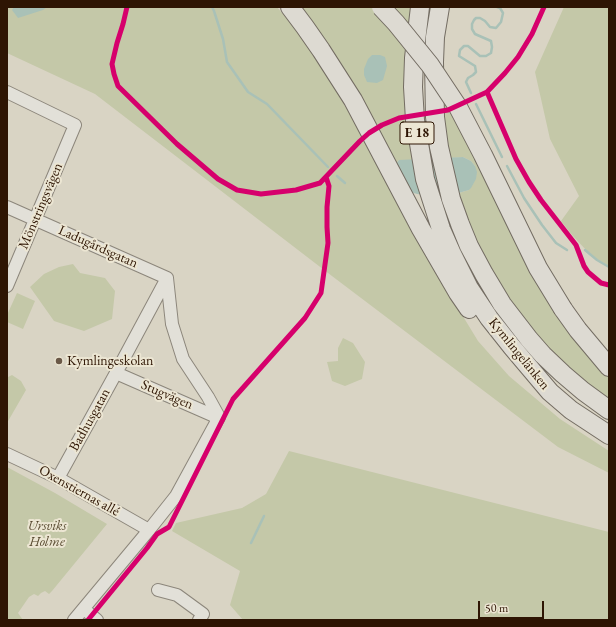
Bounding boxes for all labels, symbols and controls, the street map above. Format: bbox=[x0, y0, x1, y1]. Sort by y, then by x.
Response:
road number: E 18 bbox=[400, 122, 434, 144]
street label: Mönstringsvägen bbox=[15, 160, 67, 252]
street label: Ladugårdsgatan bbox=[56, 222, 140, 272]
street label: Kymlingelänken bbox=[485, 315, 553, 393]
place label: Kymlingeskolan bbox=[67, 353, 153, 369]
marker: Kymlingeskolan bbox=[54, 356, 64, 366]
street label: Stugvägen bbox=[138, 377, 196, 413]
street label: Badhusgatan bbox=[66, 386, 114, 454]
street label: Oxenstiernas allé bbox=[36, 462, 122, 520]
park label: Ursviks Holme bbox=[28, 518, 66, 550]
scale bar bbox=[480, 593, 546, 619]
text: 50 m bbox=[485, 600, 508, 616]

